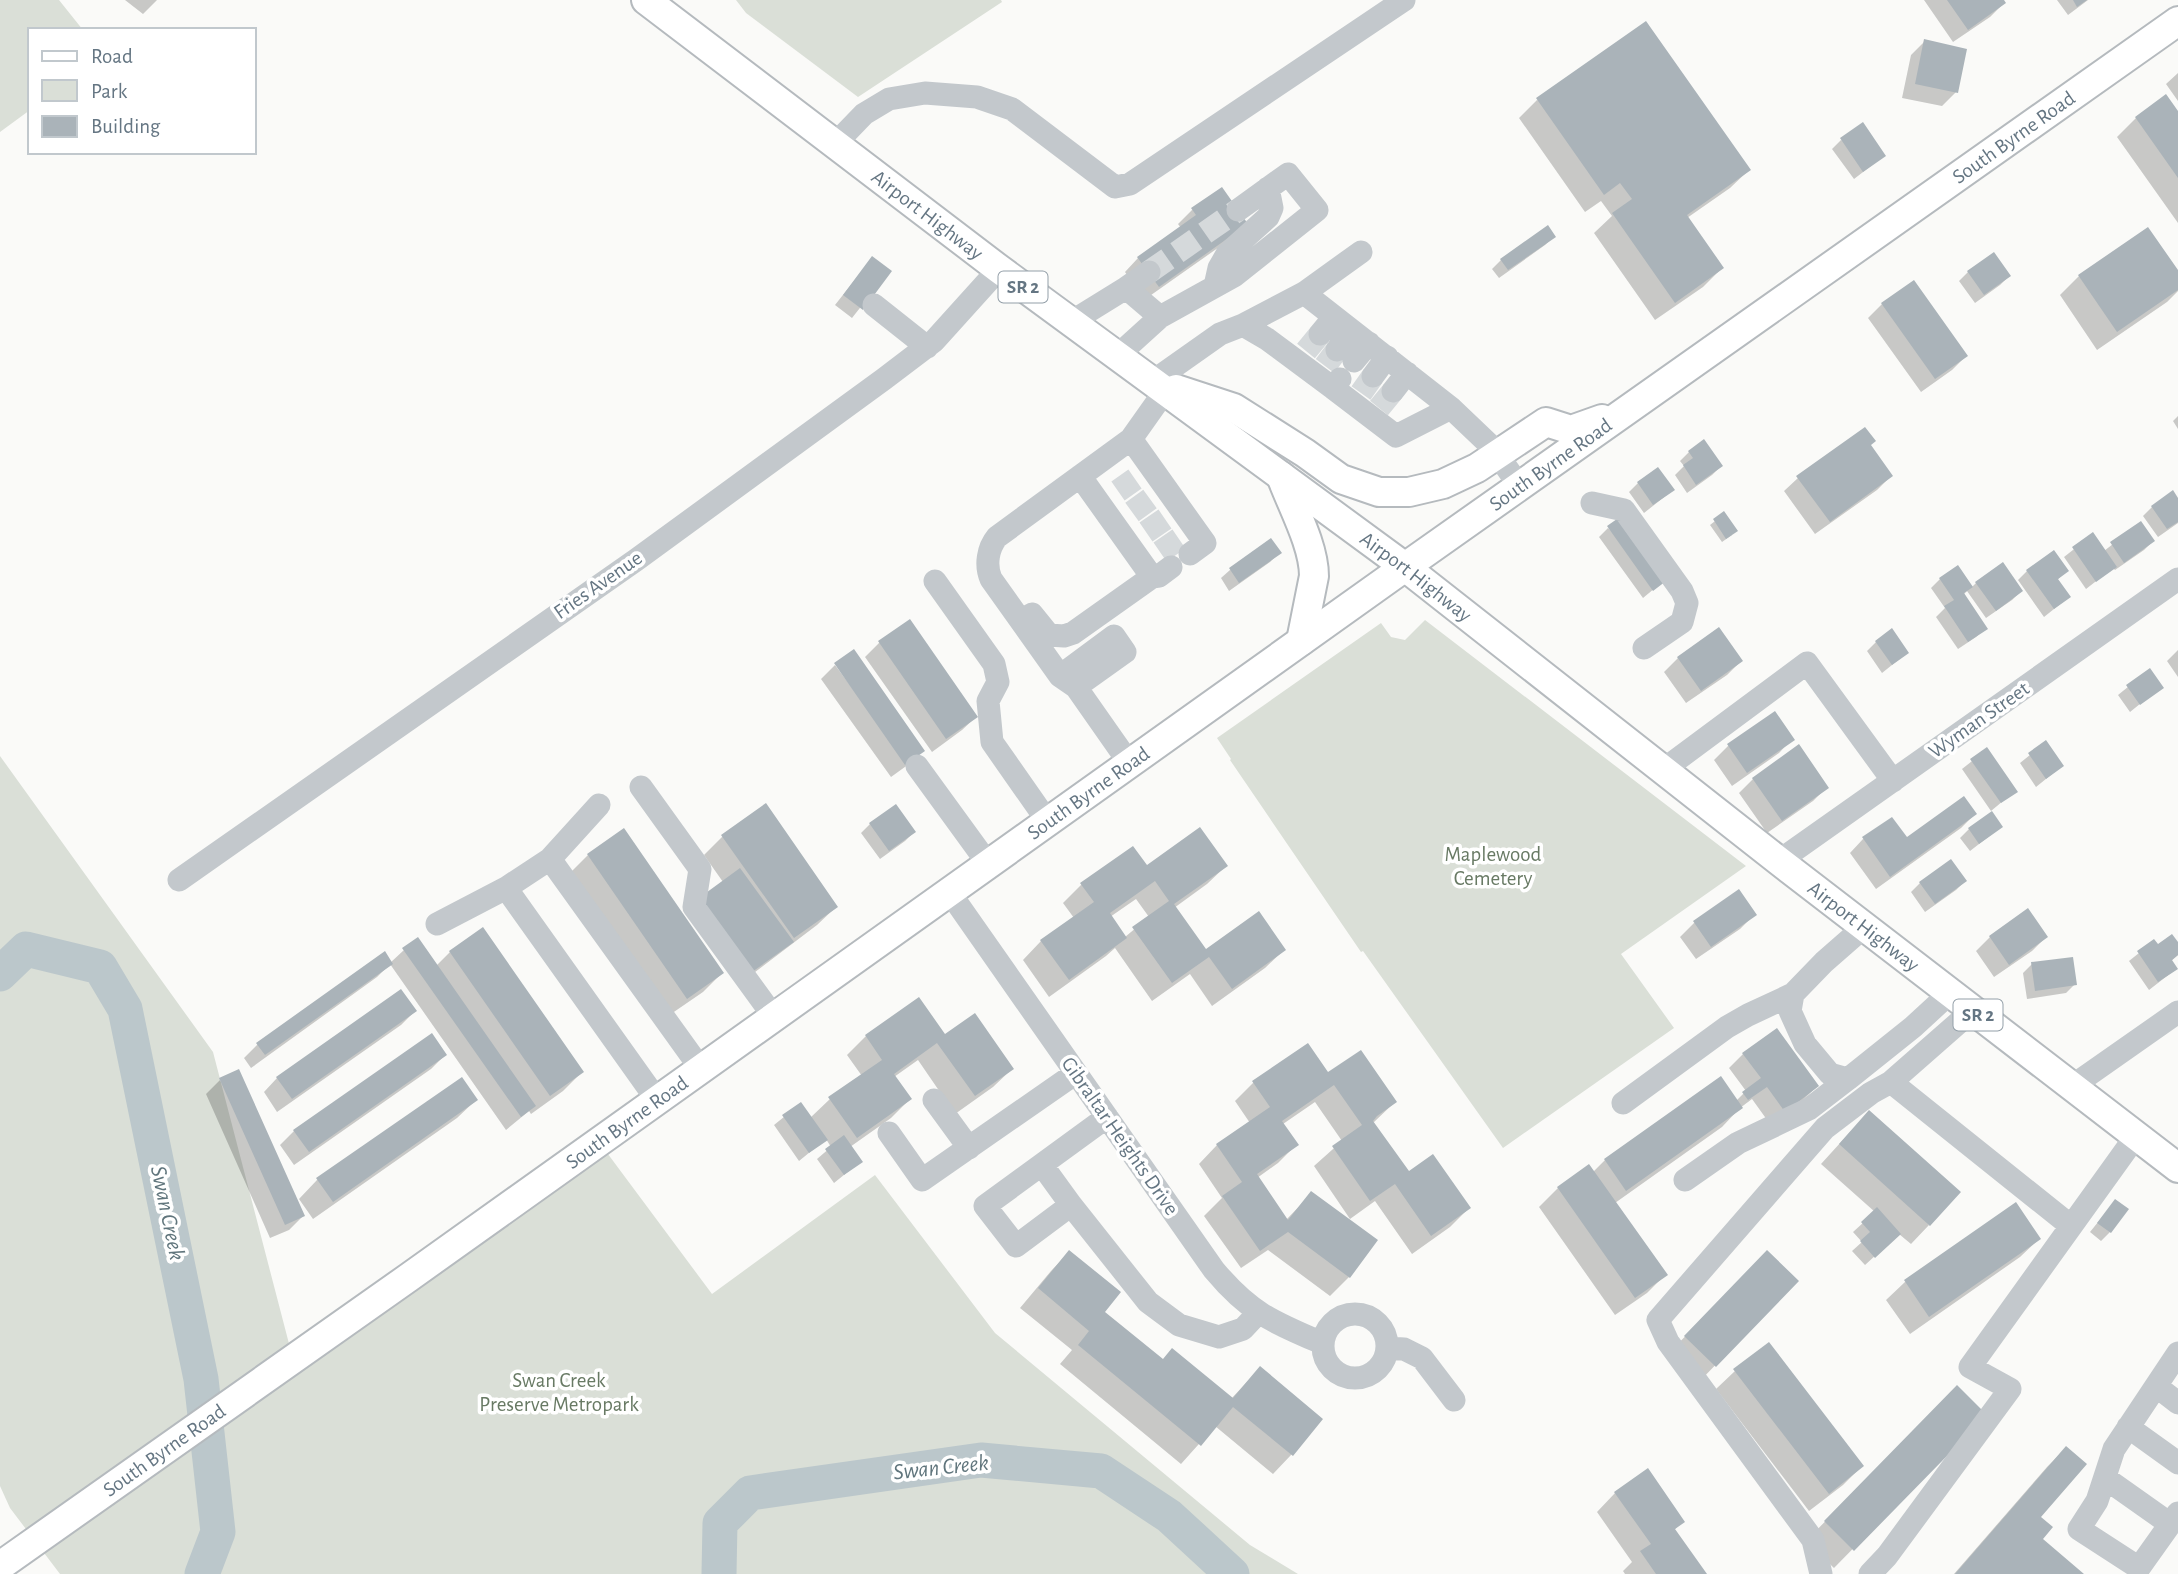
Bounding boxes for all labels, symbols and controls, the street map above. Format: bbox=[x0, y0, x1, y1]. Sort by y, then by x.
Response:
legend bbox=[28, 28, 256, 154]
text: Road bbox=[91, 46, 133, 67]
text: Park bbox=[91, 81, 128, 102]
street label: South Byrne Road bbox=[1948, 87, 2079, 187]
text: Building bbox=[91, 116, 161, 137]
street label: Airport Highway bbox=[868, 166, 987, 264]
road number: SR 2 bbox=[998, 272, 1048, 302]
street label: South Byrne Road bbox=[1485, 414, 1616, 515]
street label: Airport Highway bbox=[1356, 527, 1476, 626]
street label: Fries Avenue bbox=[550, 547, 646, 623]
street label: Wyman Street bbox=[1925, 678, 2033, 762]
street label: South Byrne Road bbox=[1023, 742, 1153, 843]
park label: Maplewood Cemetery bbox=[1445, 844, 1542, 889]
street label: Airport Highway bbox=[1804, 877, 1923, 975]
road number: SR 2 bbox=[1954, 1000, 2002, 1030]
street label: Gibraltar Heights Drive bbox=[1058, 1053, 1182, 1219]
street label: South Byrne Road bbox=[562, 1071, 692, 1173]
water label: Swan Creek bbox=[146, 1164, 188, 1263]
park label: Swan Creek Preserve Metropark bbox=[479, 1370, 639, 1415]
street label: South Byrne Road bbox=[99, 1400, 229, 1500]
water label: Swan Creek bbox=[892, 1452, 990, 1484]

